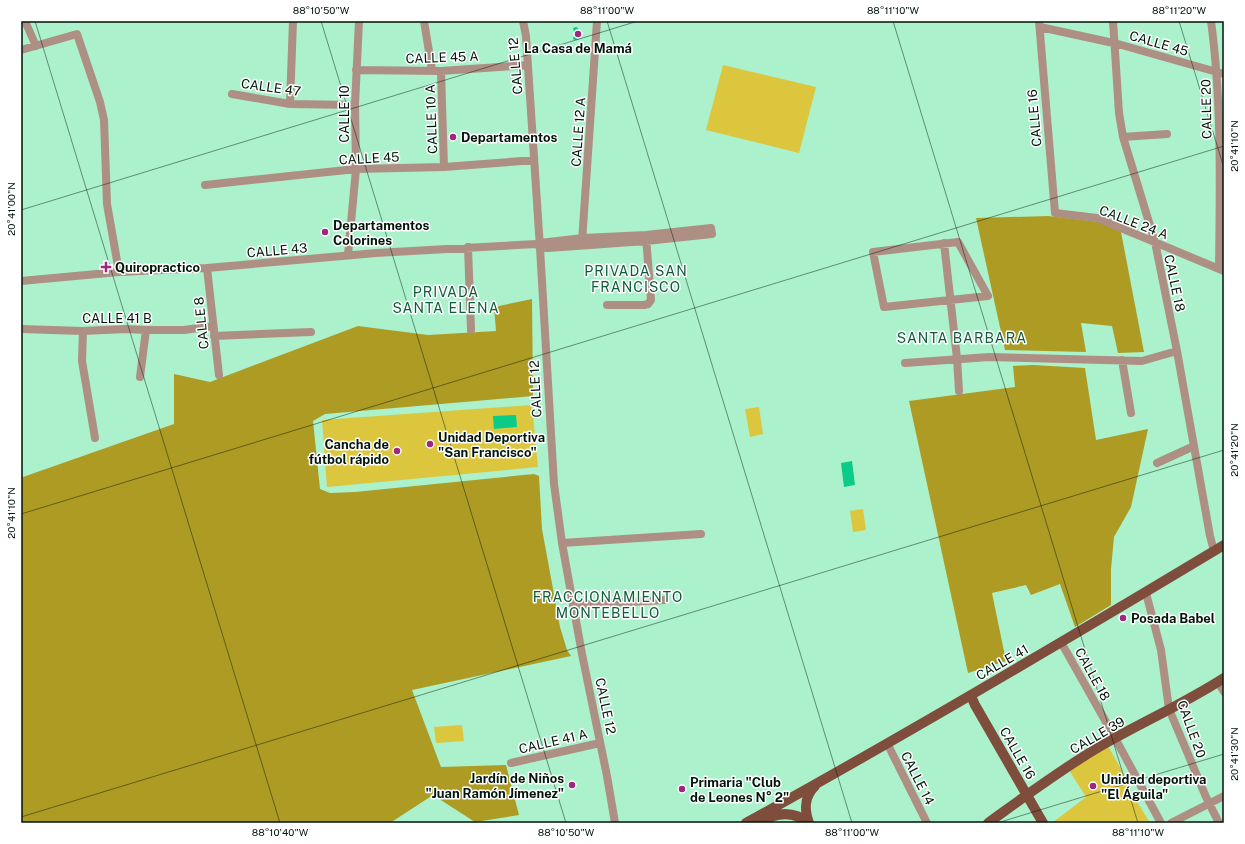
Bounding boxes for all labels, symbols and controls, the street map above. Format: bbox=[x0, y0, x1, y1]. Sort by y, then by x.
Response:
text: 88°10'50"W bbox=[293, 4, 350, 16]
text: 88°11'00"W bbox=[580, 4, 635, 16]
text: 88°11'10"W bbox=[867, 4, 920, 16]
text: 88°11'20"W bbox=[1152, 4, 1206, 16]
street label: CALLE 45 bbox=[1128, 28, 1190, 59]
marker: La Casa de Mamá bbox=[573, 29, 583, 39]
street label: CALLE 12 bbox=[506, 37, 525, 95]
place label: La Casa de Mamá bbox=[524, 41, 632, 56]
street label: CALLE 45 A bbox=[405, 49, 479, 66]
street label: CALLE 47 bbox=[240, 76, 302, 99]
street label: CALLE 20 bbox=[1198, 79, 1215, 139]
street label: CALLE 10 A bbox=[423, 84, 440, 154]
street label: CALLE 10 bbox=[337, 85, 352, 143]
street label: CALLE 16 bbox=[1025, 89, 1044, 147]
street label: CALLE 12 A bbox=[569, 97, 588, 167]
text: 20°41'10"N bbox=[1228, 120, 1240, 172]
place label: Departamentos bbox=[461, 130, 557, 145]
marker: Departamentos bbox=[448, 132, 458, 142]
street label: CALLE 45 bbox=[338, 149, 400, 168]
text: 20°41'00"N bbox=[5, 182, 17, 236]
street label: CALLE 24 A bbox=[1097, 202, 1170, 242]
place label: Departamentos Colorines bbox=[333, 218, 429, 248]
marker: Departamentos Colorines bbox=[320, 227, 330, 237]
street label: CALLE 43 bbox=[246, 240, 308, 261]
street label: CALLE 18 bbox=[1161, 253, 1188, 313]
place label: Quiropractico bbox=[115, 260, 200, 275]
marker: Quiropractico bbox=[100, 261, 112, 273]
district label: PRIVADA SAN FRANCISCO bbox=[584, 263, 688, 295]
district label: PRIVADA SANTA ELENA bbox=[392, 284, 500, 316]
street label: CALLE 8 bbox=[191, 296, 212, 350]
street label: CALLE 41 B bbox=[82, 311, 152, 326]
district label: SANTA BARBARA bbox=[897, 330, 1027, 346]
street label: CALLE 12 bbox=[526, 360, 544, 418]
text: 20°41'20"N bbox=[1228, 423, 1240, 477]
place label: Unidad Deportiva "San Francisco" bbox=[438, 430, 545, 460]
place label: Cancha de fútbol rápido bbox=[309, 437, 389, 467]
marker: Unidad Deportiva "San Francisco" bbox=[425, 439, 435, 449]
marker: Cancha de fútbol rápido bbox=[392, 446, 402, 456]
text: 20°41'10"N bbox=[5, 487, 17, 539]
district label: FRACCIONAMIENTO MONTEBELLO bbox=[533, 589, 683, 621]
place label: Posada Babel bbox=[1131, 611, 1215, 626]
marker: Posada Babel bbox=[1118, 613, 1128, 623]
street label: CALLE 41 bbox=[974, 642, 1031, 683]
street label: CALLE 18 bbox=[1072, 645, 1113, 703]
street label: CALLE 12 bbox=[592, 677, 619, 736]
street label: CALLE 20 bbox=[1174, 698, 1209, 760]
street label: CALLE 39 bbox=[1067, 714, 1127, 757]
street label: CALLE 16 bbox=[997, 725, 1038, 782]
street label: CALLE 41 A bbox=[517, 726, 589, 757]
text: 20°41'30"N bbox=[1228, 727, 1240, 781]
street label: CALLE 14 bbox=[898, 749, 937, 807]
place label: Jardín de Niños "Juan Ramón Jímenez" bbox=[425, 771, 564, 801]
place label: Unidad deportiva "El Águila" bbox=[1101, 772, 1206, 802]
place label: Primaria "Club de Leones N° 2" bbox=[690, 775, 789, 805]
marker: Jardín de Niños "Juan Ramón Jímenez" bbox=[567, 780, 577, 790]
marker: Unidad deportiva "El Águila" bbox=[1088, 781, 1098, 791]
marker: Primaria "Club de Leones N° 2" bbox=[677, 784, 687, 794]
text: 88°10'40"W bbox=[252, 826, 309, 838]
text: 88°10'50"W bbox=[538, 826, 595, 838]
text: 88°11'00"W bbox=[825, 826, 880, 838]
text: 88°11'10"W bbox=[1112, 826, 1165, 838]

